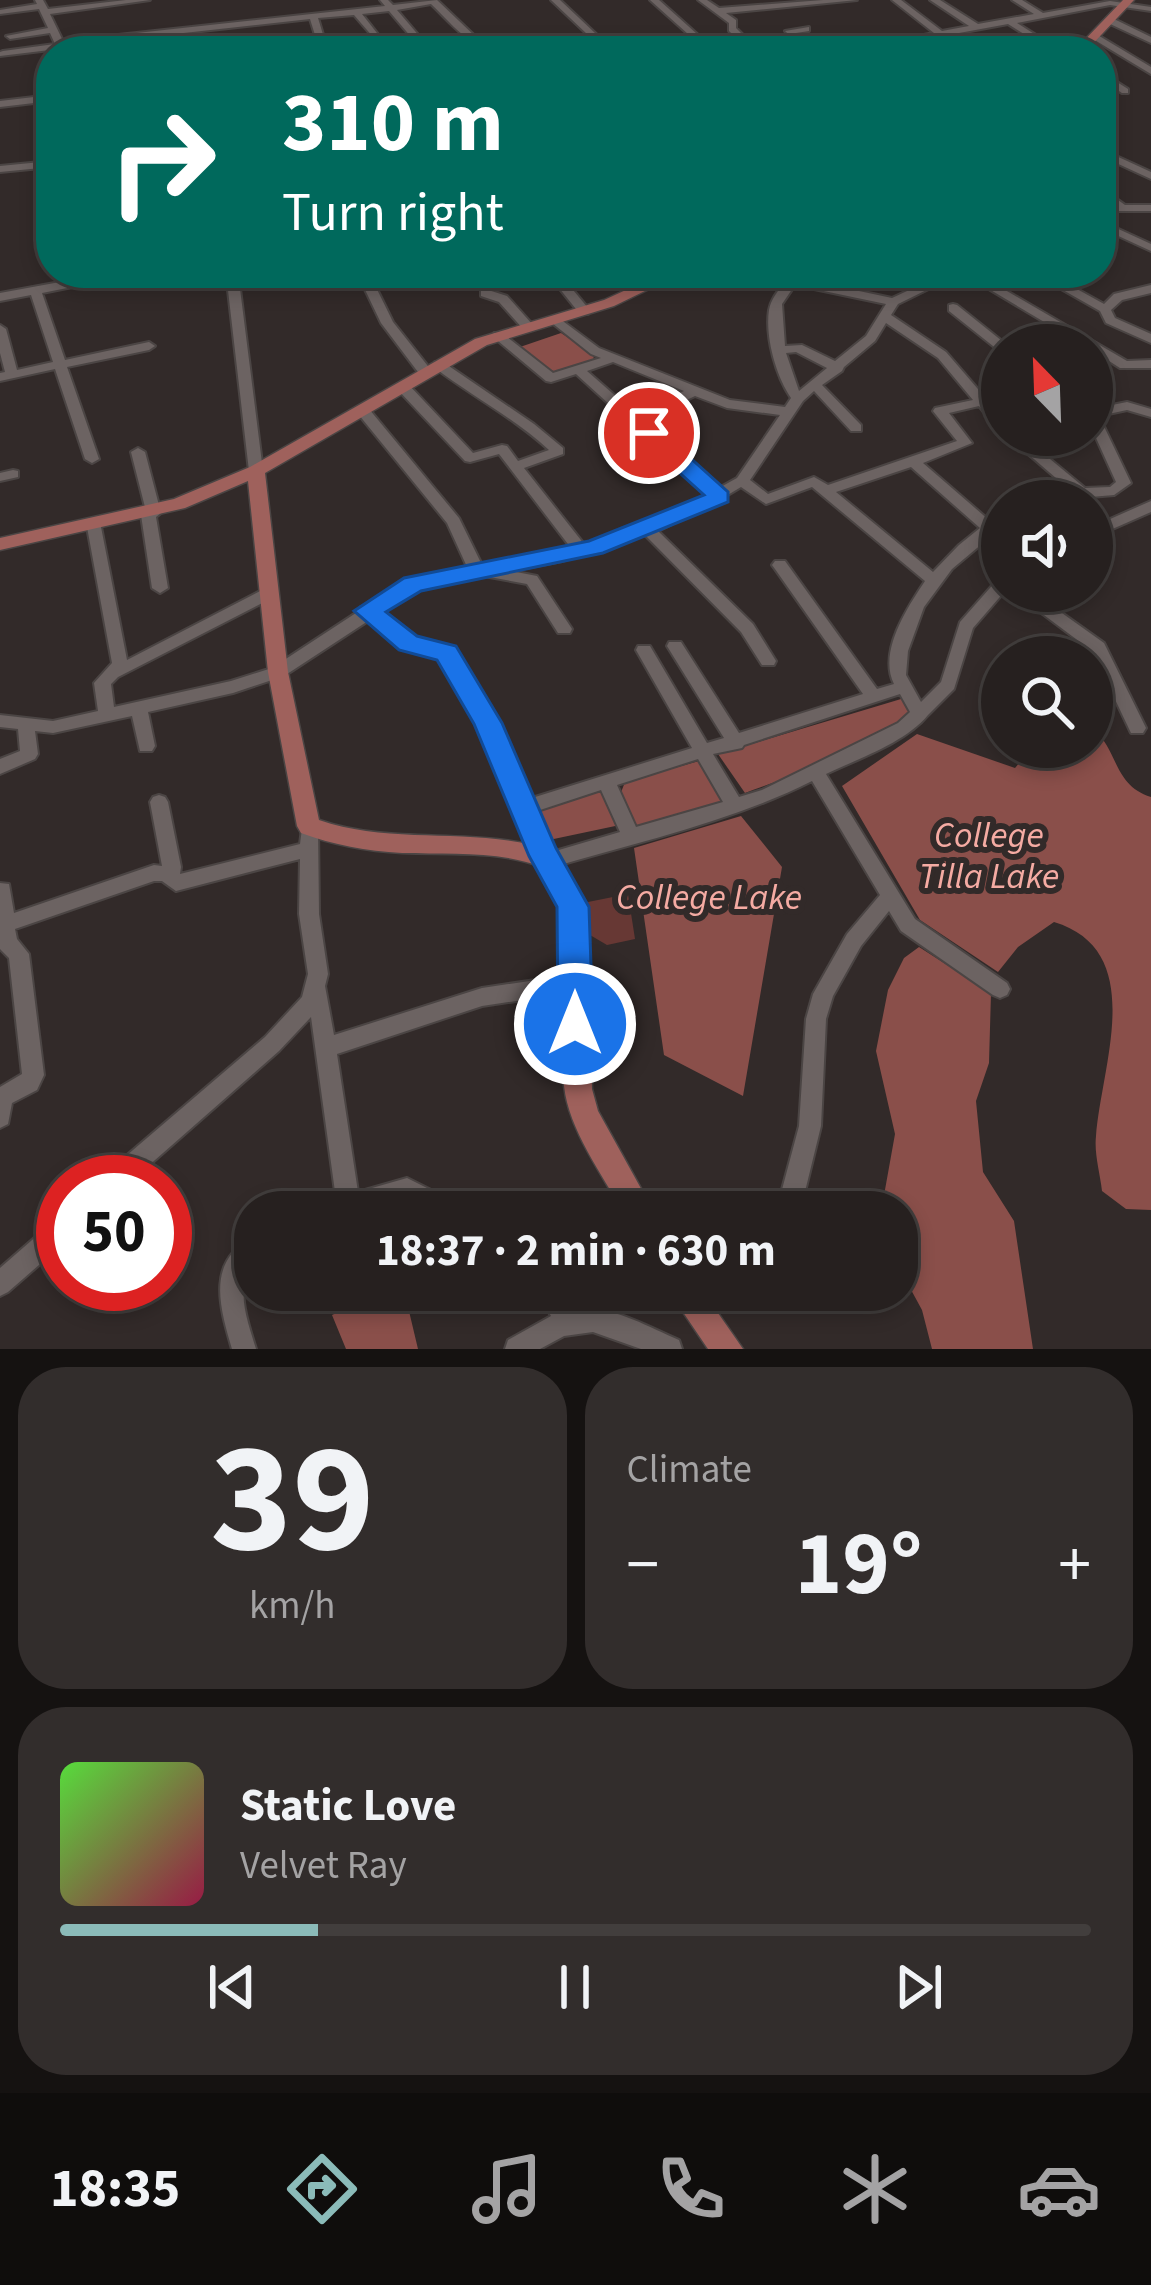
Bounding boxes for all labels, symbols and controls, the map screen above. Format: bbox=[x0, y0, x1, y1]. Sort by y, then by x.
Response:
text: 310 m bbox=[282, 64, 504, 184]
icon: right bbox=[84, 84, 240, 240]
text: Turn right bbox=[282, 175, 504, 252]
north arrow bbox=[981, 324, 1113, 456]
map controls bbox=[981, 324, 1113, 768]
pin bbox=[598, 382, 700, 484]
icon: arrive bbox=[616, 400, 682, 466]
button: sound bbox=[981, 480, 1113, 612]
button: search bbox=[981, 636, 1113, 768]
water label: College Tilla Lake bbox=[919, 810, 1059, 902]
water label: College Lake bbox=[616, 872, 802, 923]
position arrow bbox=[512, 961, 638, 1087]
speed limit sign: 50 bbox=[36, 1155, 192, 1311]
text: 18:37 · 2 min · 630 m bbox=[376, 1219, 776, 1283]
text: 39 bbox=[210, 1389, 375, 1611]
text: Climate bbox=[627, 1442, 752, 1498]
text: 19° bbox=[795, 1501, 923, 1629]
text: − bbox=[627, 1518, 659, 1612]
text: + bbox=[1058, 1518, 1091, 1612]
text: km/h bbox=[249, 1578, 336, 1634]
text: Static Love bbox=[240, 1774, 456, 1838]
text: Velvet Ray bbox=[240, 1838, 407, 1894]
icon: previous bbox=[199, 1954, 265, 2020]
icon: pause bbox=[542, 1954, 608, 2020]
icon: next bbox=[886, 1954, 952, 2020]
icon: directions bbox=[280, 2147, 364, 2231]
icon: music bbox=[465, 2147, 549, 2231]
icon: phone bbox=[649, 2147, 733, 2231]
icon: climate bbox=[833, 2147, 917, 2231]
icon: car bbox=[1017, 2147, 1101, 2231]
text: 18:35 bbox=[50, 2151, 180, 2228]

